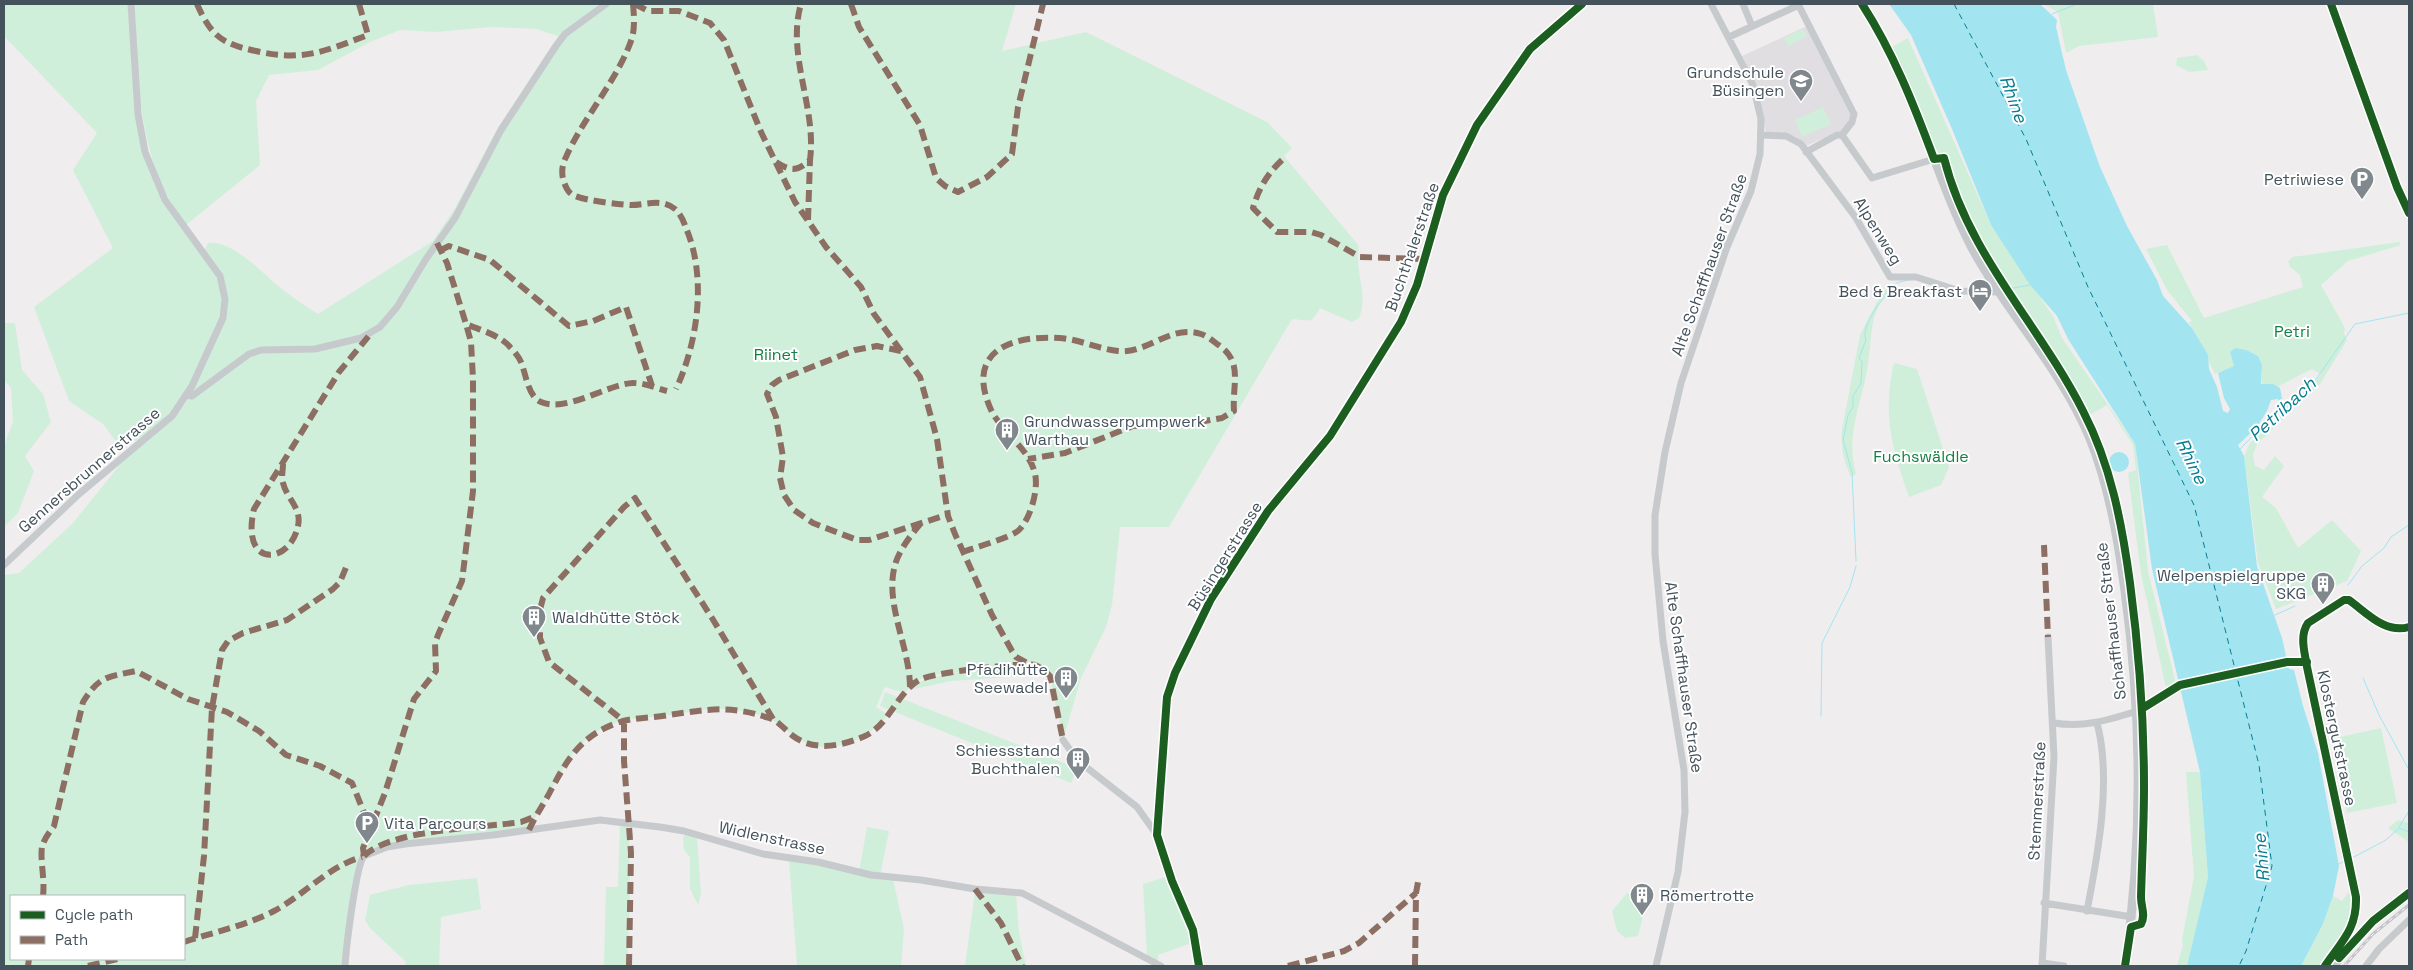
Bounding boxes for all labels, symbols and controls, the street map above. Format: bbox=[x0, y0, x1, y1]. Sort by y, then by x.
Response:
place label: Grundschule Büsingen bbox=[1687, 62, 1784, 101]
school or university icon: Grundschule Büsingen bbox=[1788, 68, 1814, 102]
water label: Rhine bbox=[1995, 72, 2034, 127]
parking icon: Petriwiese bbox=[2349, 166, 2375, 200]
place label: Petriwiese bbox=[2264, 169, 2344, 190]
street label: Alte Schaffhauser Straße bbox=[1666, 171, 1752, 359]
street label: Buchthalerstraße bbox=[1380, 180, 1444, 314]
street label: Alpenweg bbox=[1849, 193, 1907, 269]
hotel icon: Bed & Breakfast bbox=[1967, 278, 1993, 312]
place label: Bed & Breakfast bbox=[1838, 281, 1962, 302]
park label: Petri bbox=[2274, 321, 2310, 342]
park label: Riinet bbox=[754, 344, 798, 365]
water label: Petribach bbox=[2244, 371, 2321, 446]
street label: Gennersbrunnerstrasse bbox=[14, 403, 164, 537]
place label: Grundwasserpumpwerk Warthau bbox=[1024, 411, 1206, 450]
building icon: Grundwasserpumpwerk Warthau bbox=[994, 417, 1020, 451]
water label: Rhine bbox=[2171, 434, 2214, 489]
park label: Fuchswäldle bbox=[1873, 446, 1969, 467]
street label: Büsingerstrasse bbox=[1183, 497, 1267, 615]
street label: Schaffhauser Straße bbox=[2091, 541, 2131, 701]
place label: Welpenspielgruppe SKG bbox=[2157, 565, 2306, 604]
building icon: Welpenspielgruppe SKG bbox=[2310, 571, 2336, 605]
street label: Alte Schaffhauser Straße bbox=[1660, 580, 1708, 774]
building icon: Waldhütte Stöck bbox=[521, 604, 547, 638]
place label: Waldhütte Stöck bbox=[552, 607, 680, 628]
place label: Pfadihütte Seewadel bbox=[967, 659, 1048, 698]
building icon: Pfadihütte Seewadel bbox=[1053, 665, 1079, 699]
street label: Klostergutstrasse bbox=[2312, 668, 2362, 808]
place label: Schiessstand Buchthalen bbox=[956, 740, 1060, 779]
street label: Stemmerstraße bbox=[2023, 741, 2051, 861]
building icon: Schiessstand Buchthalen bbox=[1065, 746, 1091, 780]
parking icon: Vita Parcours bbox=[354, 810, 380, 844]
place label: Vita Parcours bbox=[384, 813, 486, 834]
street label: Widlenstrasse bbox=[717, 816, 827, 860]
water label: Rhine bbox=[2247, 832, 2275, 883]
building icon: Römertrotte bbox=[1629, 882, 1655, 916]
place label: Römertrotte bbox=[1660, 885, 1754, 906]
legend bbox=[10, 895, 185, 960]
text: Cycle path bbox=[55, 905, 133, 924]
text: Path bbox=[55, 930, 88, 949]

